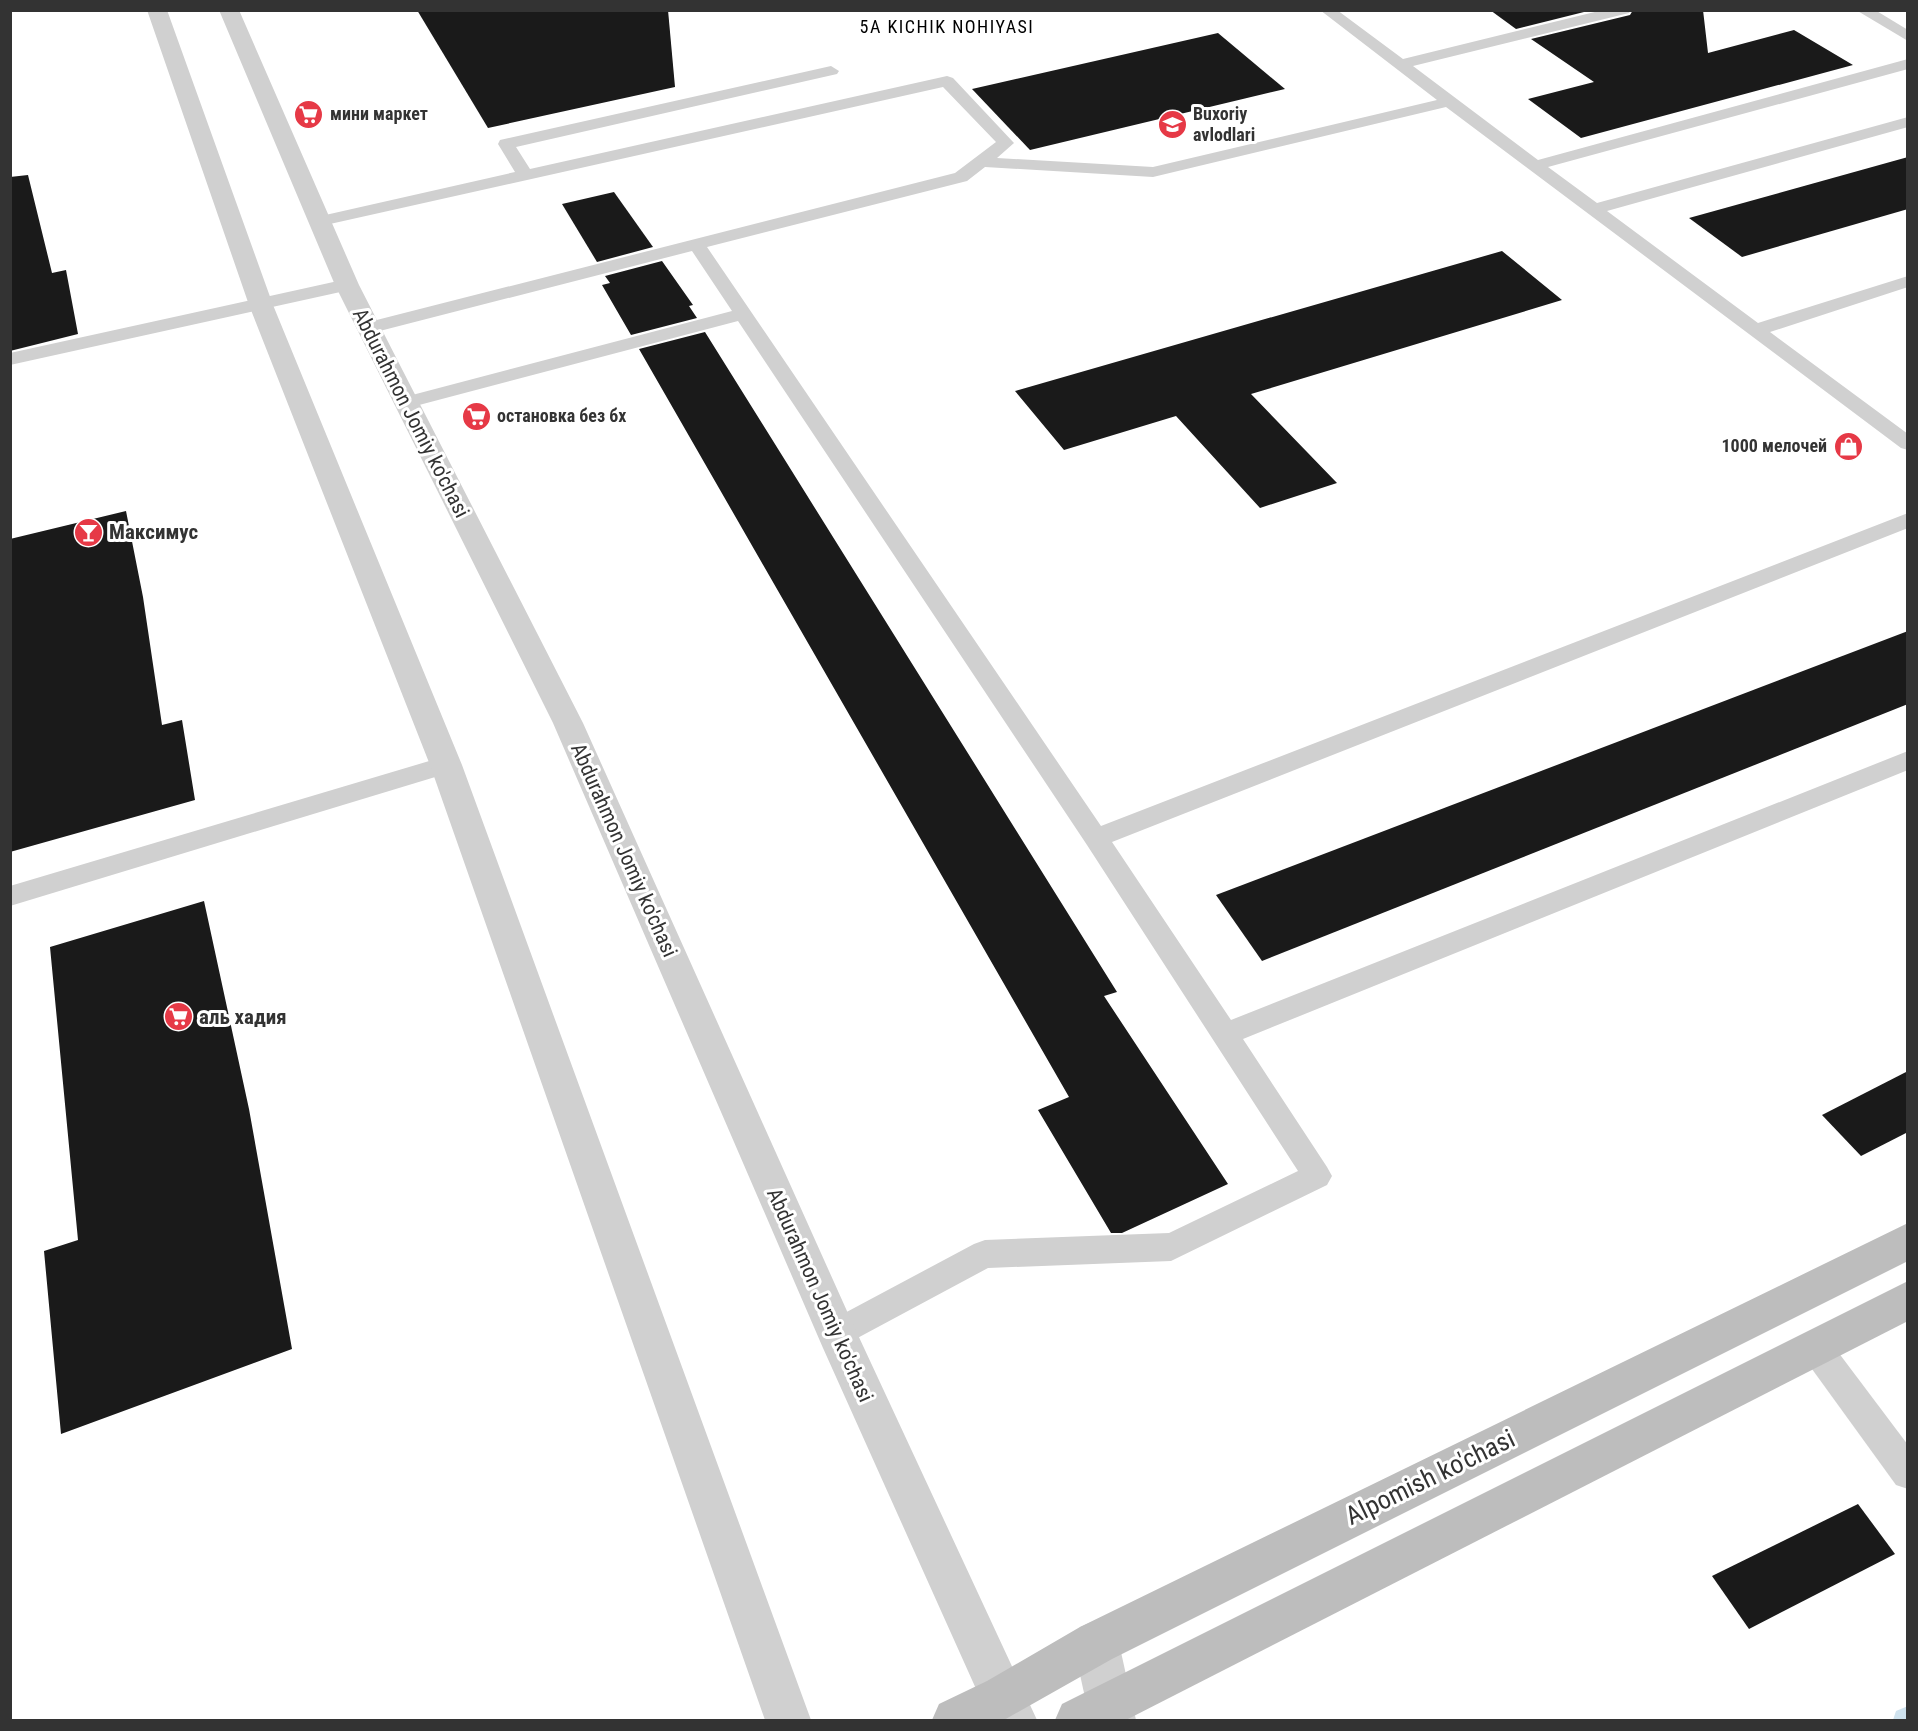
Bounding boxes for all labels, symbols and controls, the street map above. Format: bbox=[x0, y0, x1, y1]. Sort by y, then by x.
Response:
district label: 5A KICHIK NOHIYASI bbox=[860, 16, 1034, 37]
supermarket icon: мини маркет bbox=[293, 98, 325, 130]
place label: мини маркет bbox=[330, 103, 428, 124]
place label: Buxoriy avlodlari bbox=[1193, 103, 1255, 145]
school or university icon: Buxoriy avlodlari bbox=[1156, 108, 1188, 140]
street label: Abdurahmon Jomiy ko'chasi bbox=[348, 304, 474, 522]
supermarket icon: остановка без бх bbox=[460, 400, 492, 432]
place label: остановка без бх bbox=[497, 405, 626, 426]
shop icon: 1000 мелочей bbox=[1832, 430, 1864, 462]
place label: 1000 мелочей bbox=[1722, 435, 1827, 456]
bar icon: Максимус bbox=[72, 516, 104, 548]
place label: Максимус bbox=[109, 520, 199, 544]
street label: Abdurahmon Jomiy ko'chasi bbox=[566, 739, 682, 961]
supermarket icon: аль хадия bbox=[162, 1001, 194, 1033]
place label: аль хадия bbox=[199, 1005, 287, 1029]
street label: Abdurahmon Jomiy ko'chasi bbox=[762, 1184, 878, 1406]
street label: Alpomish ko'chasi bbox=[1341, 1423, 1519, 1531]

